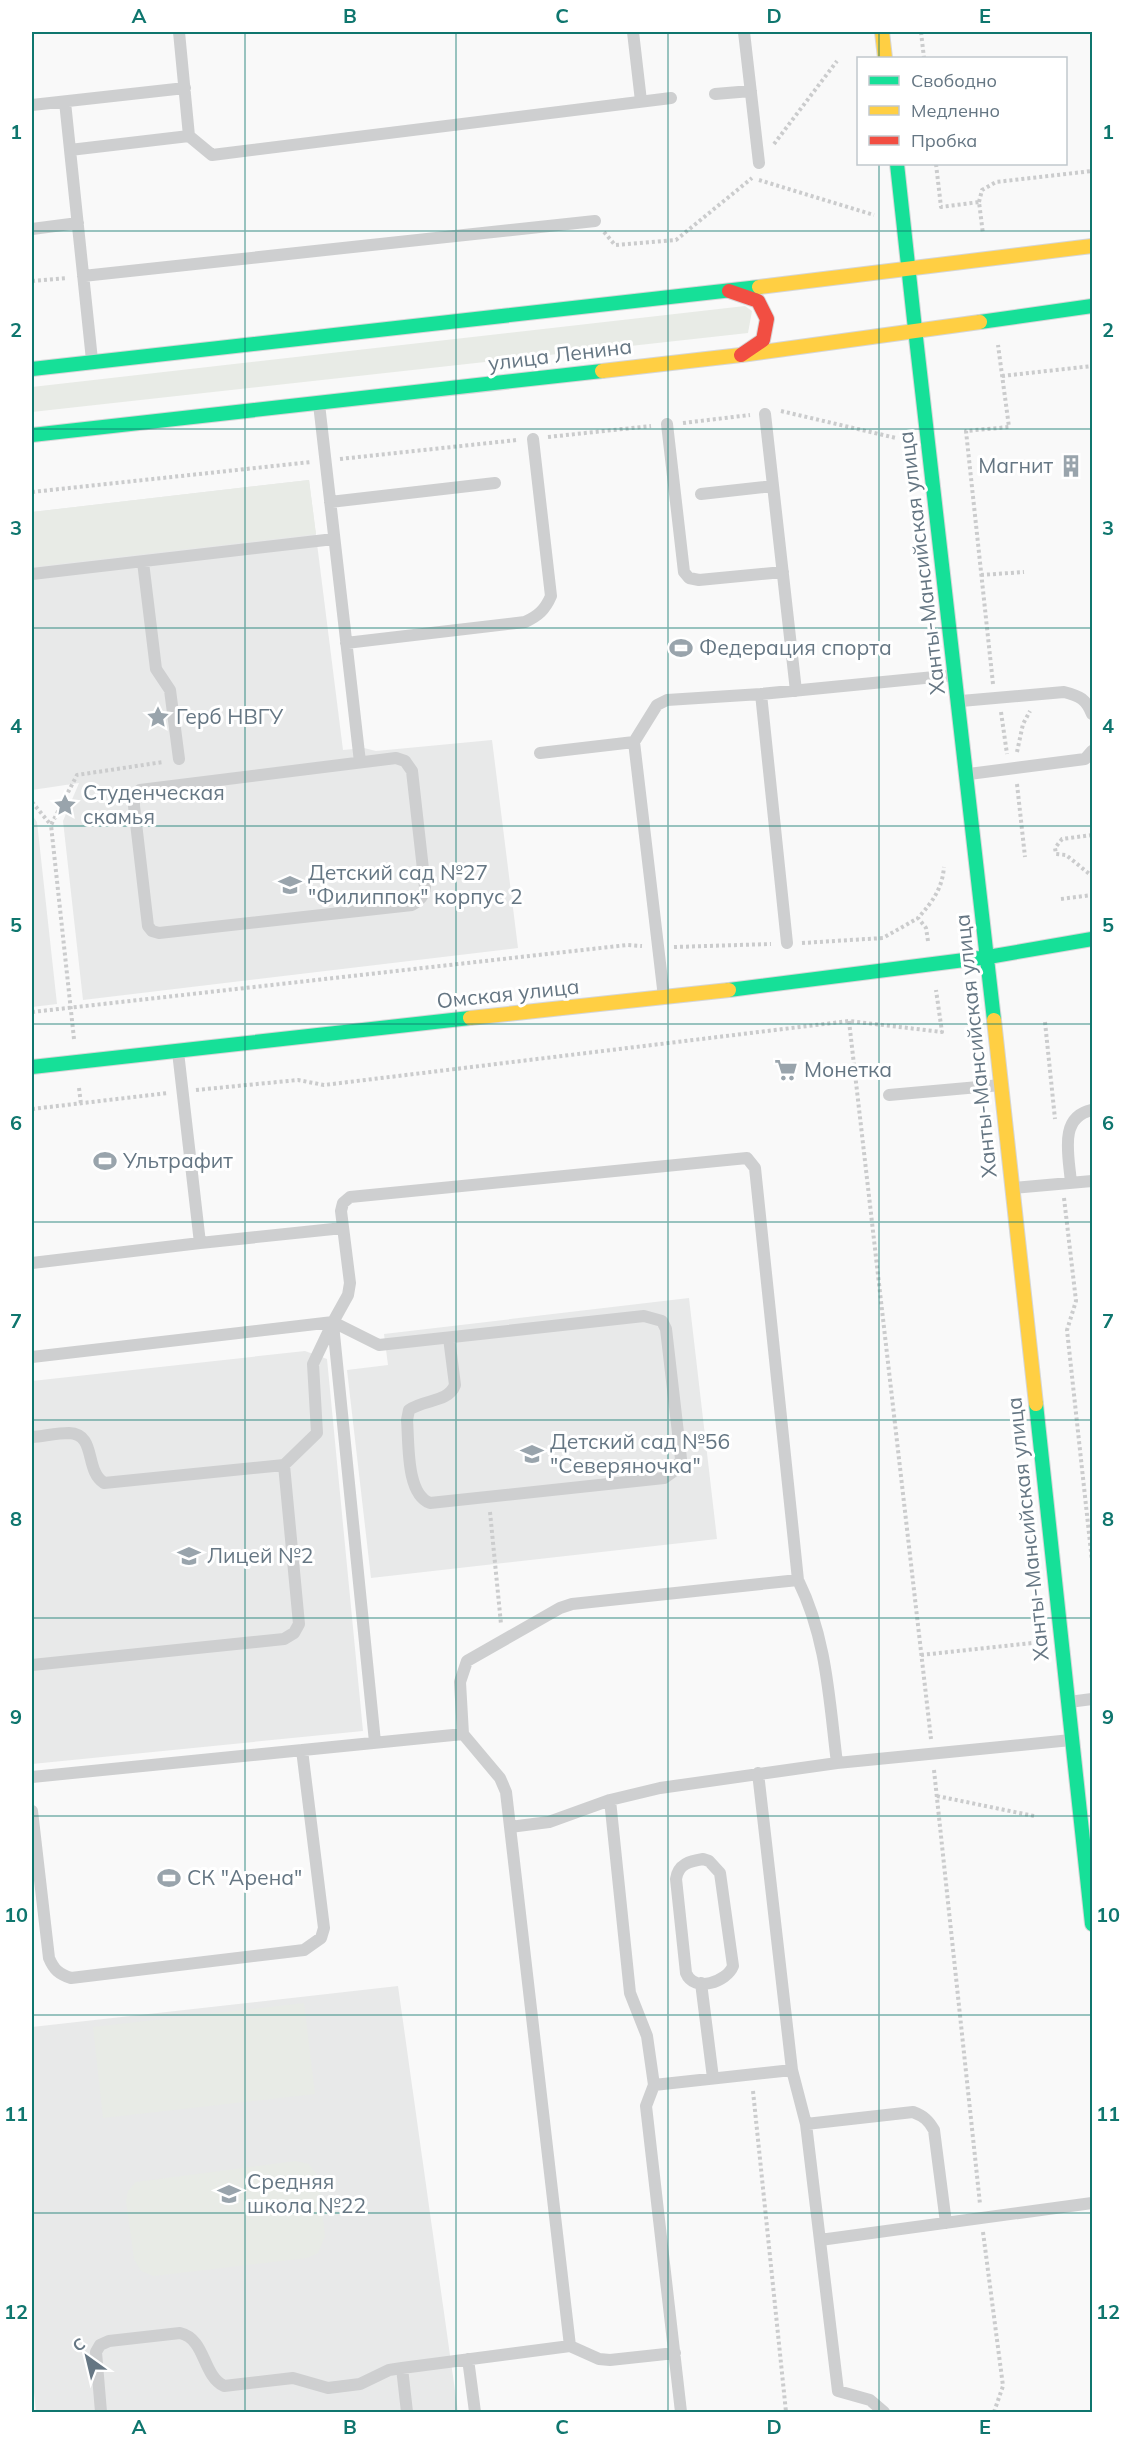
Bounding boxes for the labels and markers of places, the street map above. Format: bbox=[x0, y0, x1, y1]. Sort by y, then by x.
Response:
place label: Магнит bbox=[978, 452, 1053, 478]
building icon: Магнит bbox=[1058, 453, 1084, 479]
place label: Федерация спорта bbox=[699, 634, 892, 660]
sports icon: Федерация спорта bbox=[668, 635, 694, 661]
place label: Герб НВГУ bbox=[176, 703, 283, 729]
place icon: Герб НВГУ bbox=[145, 704, 171, 730]
place label: Студенческая скамья bbox=[83, 779, 225, 829]
place icon: Студенческая скамья bbox=[52, 792, 78, 818]
place label: Детский сад №27 "Филиппок" корпус 2 bbox=[308, 859, 523, 909]
school or university icon: Детский сад №27 "Филиппок" корпус 2 bbox=[277, 872, 303, 898]
place label: Монетка bbox=[804, 1056, 892, 1082]
supermarket icon: Монетка bbox=[773, 1057, 799, 1083]
place label: Ультрафит bbox=[122, 1147, 233, 1173]
sports icon: Ультрафит bbox=[92, 1148, 118, 1174]
place label: Детский сад №56 "Северяночка" bbox=[550, 1428, 730, 1478]
school or university icon: Детский сад №56 "Северяночка" bbox=[519, 1441, 545, 1467]
place label: Лицей №2 bbox=[207, 1542, 313, 1568]
school or university icon: Лицей №2 bbox=[176, 1543, 202, 1569]
place label: СК "Арена" bbox=[187, 1864, 302, 1890]
sports icon: СК "Арена" bbox=[156, 1865, 182, 1891]
place label: Средняя школа №22 bbox=[247, 2168, 366, 2218]
school or university icon: Средняя школа №22 bbox=[216, 2181, 242, 2207]

